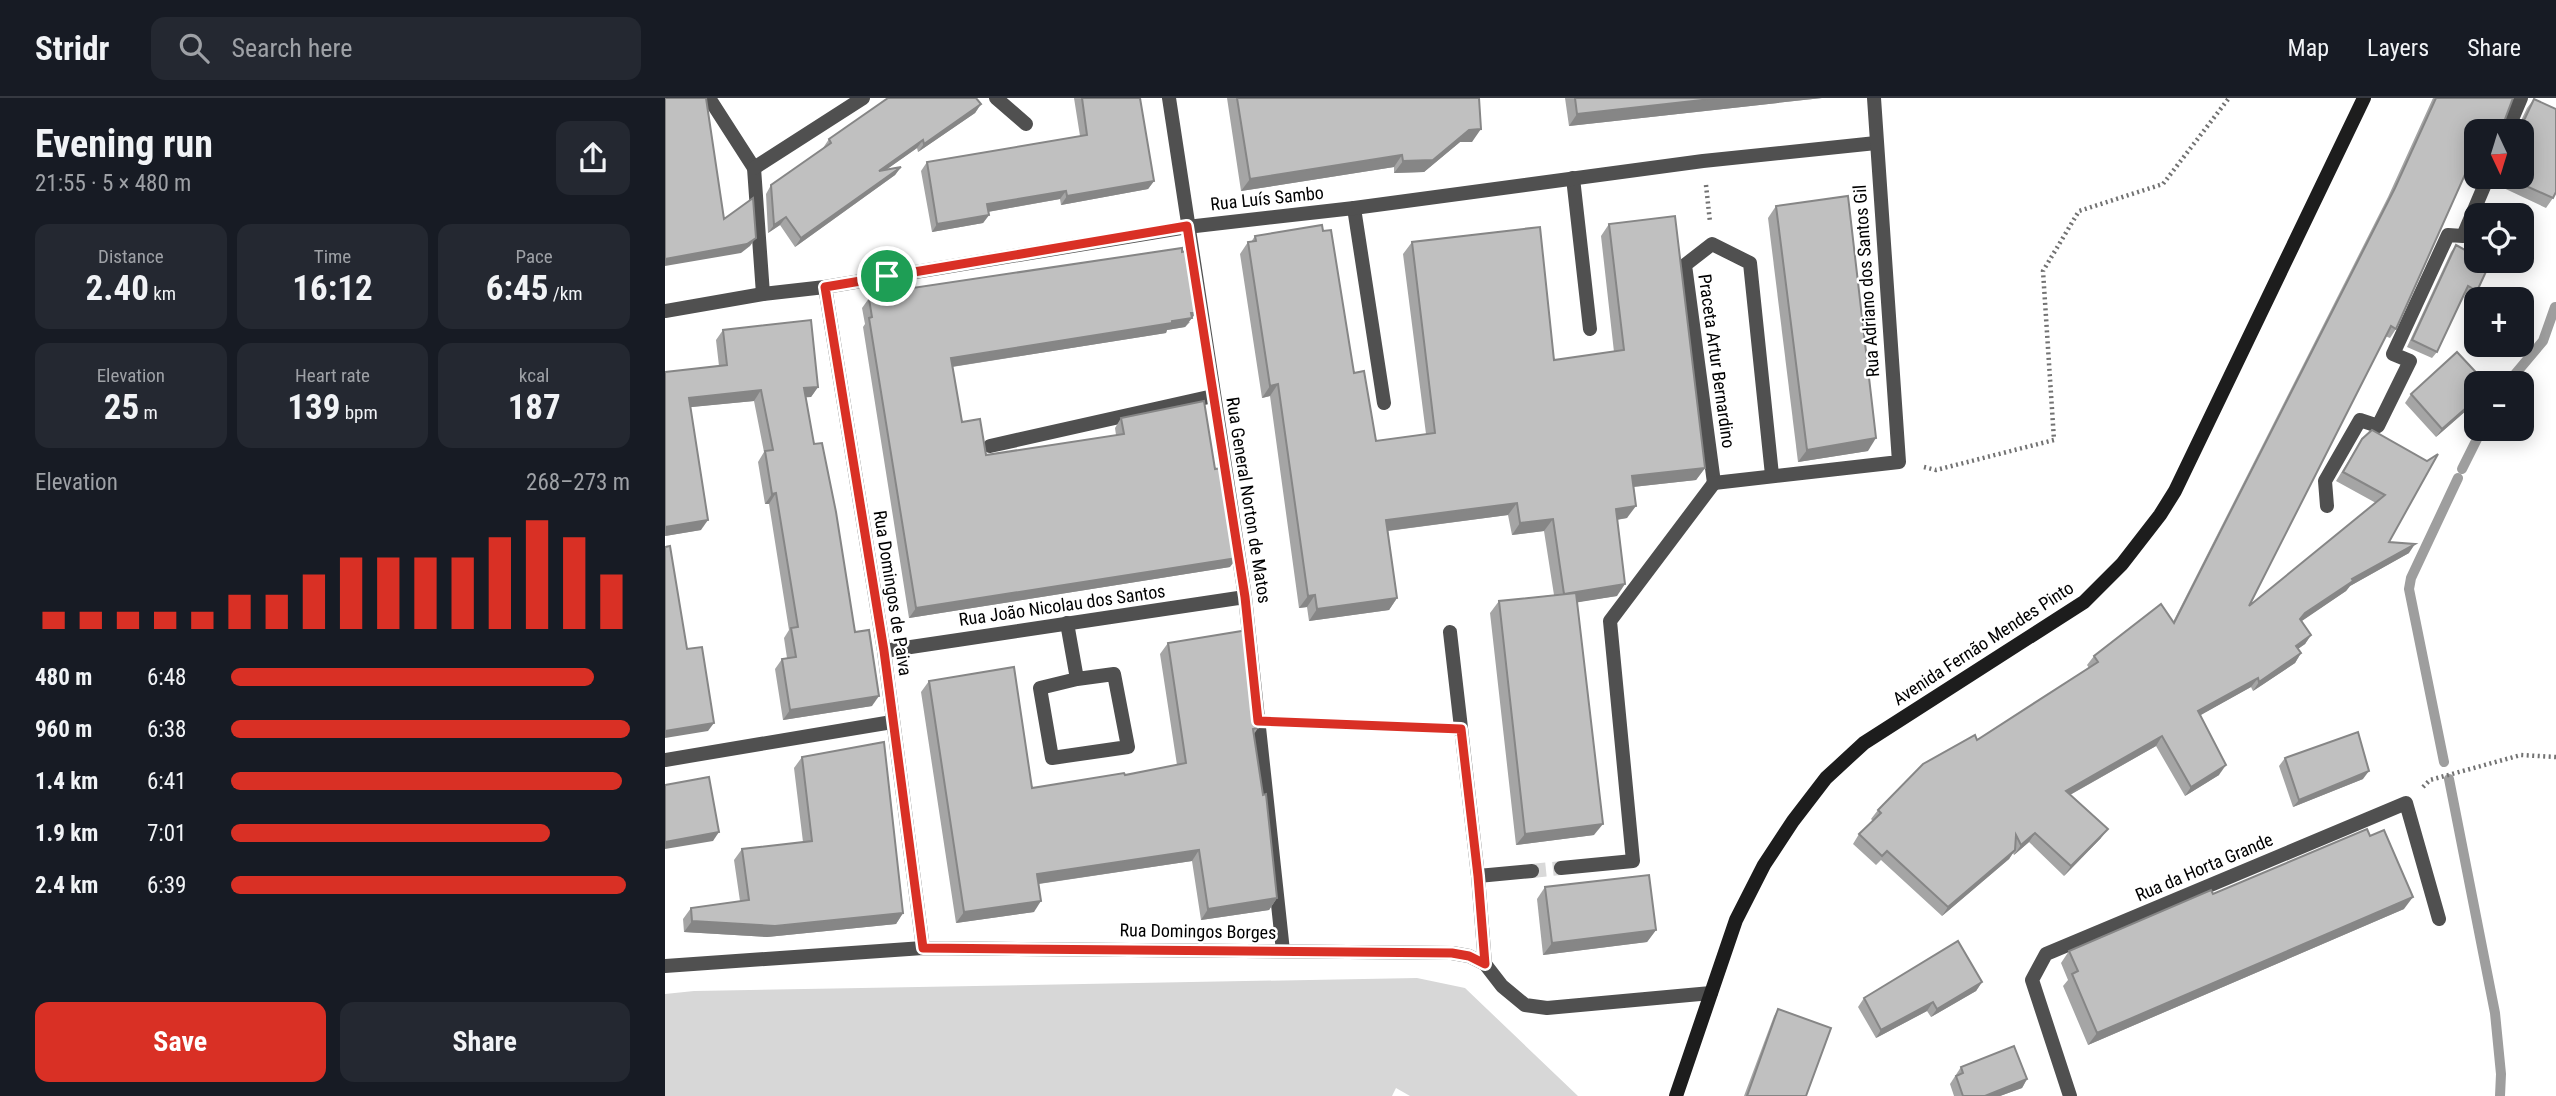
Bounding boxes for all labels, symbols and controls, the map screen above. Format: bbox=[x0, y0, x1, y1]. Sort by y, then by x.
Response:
search box bbox=[151, 17, 641, 80]
text: Stridr bbox=[35, 29, 109, 68]
icon: search bbox=[175, 29, 213, 67]
text: Search here bbox=[231, 33, 352, 63]
text: Map bbox=[2288, 34, 2329, 62]
text: Layers bbox=[2367, 34, 2429, 62]
text: Share bbox=[2467, 34, 2521, 62]
north arrow bbox=[2464, 119, 2534, 189]
map controls bbox=[2464, 119, 2534, 441]
button: share bbox=[556, 121, 630, 195]
text: Evening run bbox=[35, 122, 213, 166]
text: 21:55 · 5 × 480 m bbox=[35, 170, 191, 197]
street label: Rua Luís Sambo bbox=[1209, 182, 1325, 214]
street label: Rua Adriano dos Santos Gil bbox=[1849, 184, 1883, 378]
button: locate bbox=[2464, 203, 2534, 273]
text: Distance bbox=[98, 245, 164, 268]
text: Time bbox=[314, 245, 351, 268]
text: Pace bbox=[516, 245, 553, 268]
pin bbox=[857, 246, 917, 306]
icon: arrive bbox=[868, 257, 906, 295]
text: 2.40 bbox=[86, 268, 149, 309]
text: 16:12 bbox=[292, 268, 373, 309]
text: 6:45 bbox=[486, 268, 548, 309]
street label: Praceta Artur Bernardino bbox=[1694, 273, 1740, 449]
text: km bbox=[149, 282, 176, 305]
text: /km bbox=[548, 282, 583, 305]
button: + bbox=[2464, 287, 2534, 357]
text: Elevation bbox=[97, 364, 165, 387]
text: Heart rate bbox=[295, 364, 370, 387]
text: kcal bbox=[519, 364, 549, 387]
button: − bbox=[2464, 371, 2534, 441]
text: 25 bbox=[104, 387, 139, 428]
text: 139 bbox=[287, 387, 340, 428]
text: 187 bbox=[508, 387, 561, 428]
street label: Rua General Norton de Matos bbox=[1222, 395, 1276, 605]
text: m bbox=[139, 401, 158, 424]
text: bpm bbox=[340, 401, 378, 424]
text: Elevation bbox=[35, 469, 118, 496]
text: 268–273 m bbox=[526, 469, 630, 496]
street label: Rua Domingos de Paiva bbox=[870, 509, 916, 677]
street label: Avenida Fernão Mendes Pinto bbox=[1889, 577, 2077, 709]
street label: Rua João Nicolau dos Santos bbox=[957, 580, 1167, 630]
text: 480 m bbox=[35, 664, 92, 691]
text: 6:48 bbox=[147, 664, 186, 691]
text: 960 m bbox=[35, 716, 92, 743]
text: 6:38 bbox=[147, 716, 186, 743]
text: 1.4 km bbox=[35, 768, 98, 795]
text: 6:41 bbox=[147, 768, 186, 795]
text: 1.9 km bbox=[35, 820, 98, 847]
text: 7:01 bbox=[147, 820, 186, 847]
street label: Rua da Horta Grande bbox=[2132, 829, 2276, 905]
text: 2.4 km bbox=[35, 872, 98, 899]
text: 6:39 bbox=[147, 872, 186, 899]
street label: Rua Domingos Borges bbox=[1119, 919, 1277, 943]
button: Save bbox=[35, 1002, 326, 1082]
button: Share bbox=[340, 1002, 630, 1082]

